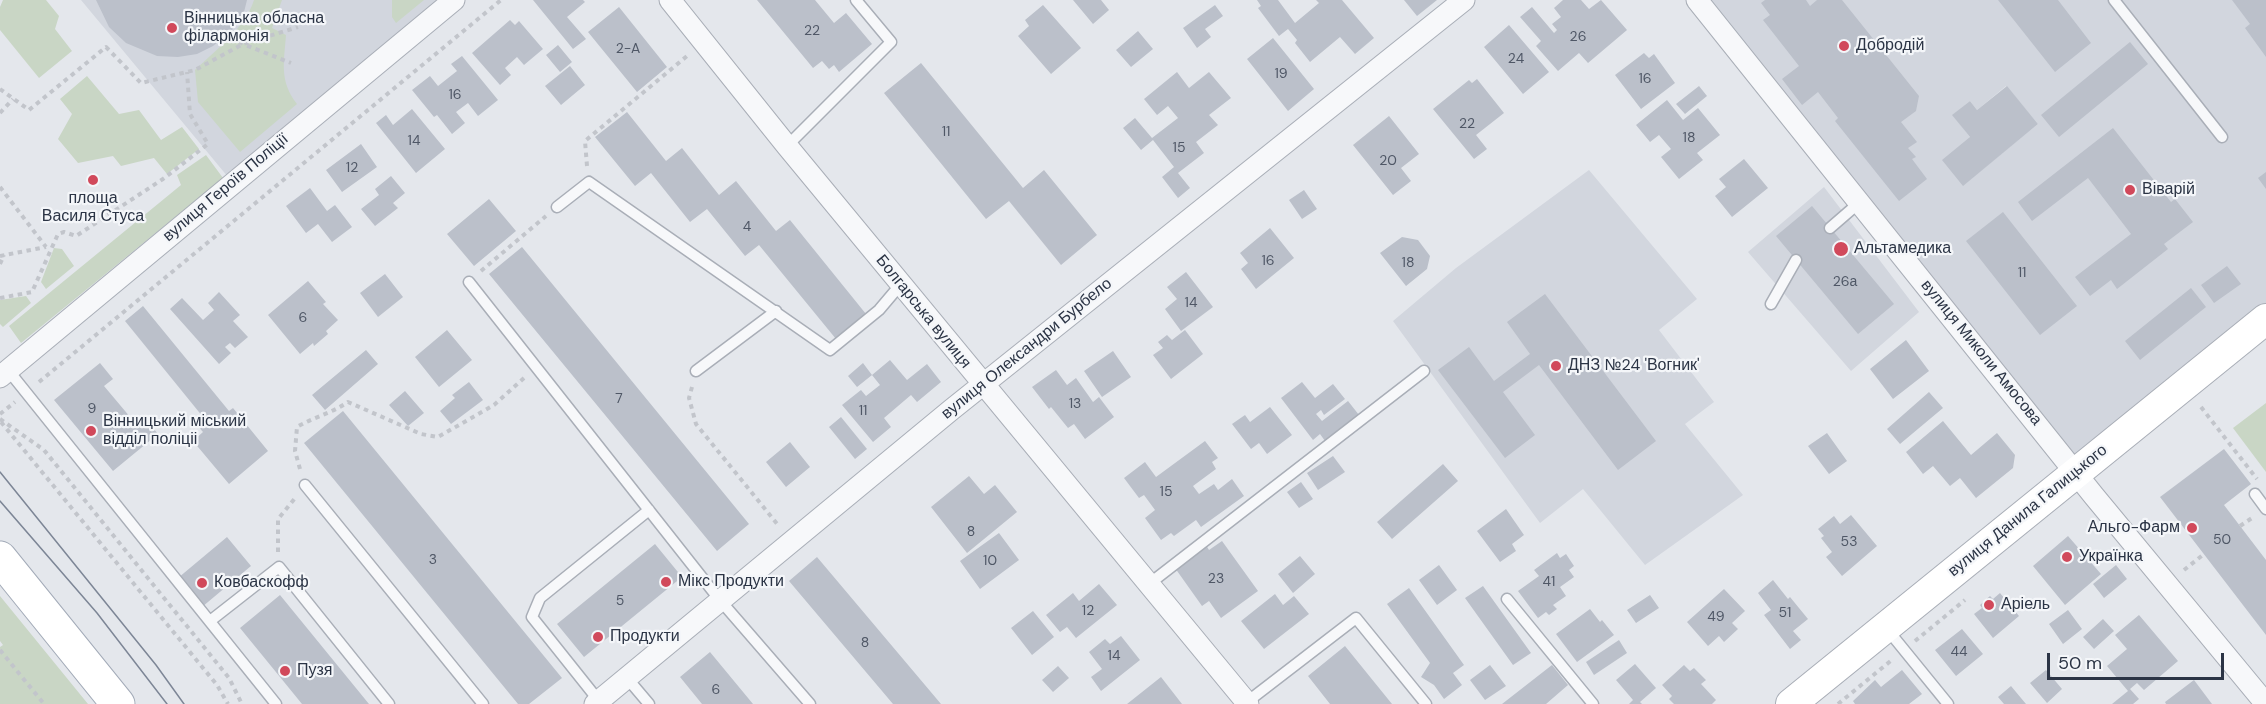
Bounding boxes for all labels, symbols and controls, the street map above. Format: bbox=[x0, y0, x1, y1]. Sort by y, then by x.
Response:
place label: Вінницька обласна філармонія bbox=[184, 9, 324, 47]
marker: Вінницька обласна філармонія bbox=[165, 21, 179, 35]
house number: 22 bbox=[804, 23, 820, 39]
house number: 26 bbox=[1570, 29, 1586, 45]
place label: Добродій bbox=[1856, 36, 1924, 56]
marker: Добродій bbox=[1837, 39, 1851, 53]
house number: 2-A bbox=[616, 41, 640, 57]
house number: 24 bbox=[1508, 51, 1524, 67]
house number: 19 bbox=[1274, 66, 1288, 82]
house number: 16 bbox=[1638, 71, 1652, 87]
house number: 16 bbox=[448, 87, 462, 103]
house number: 22 bbox=[1459, 116, 1475, 132]
house number: 11 bbox=[942, 124, 950, 140]
street label: вулиця Героїв Поліції bbox=[159, 130, 293, 246]
house number: 18 bbox=[1683, 130, 1695, 146]
house number: 14 bbox=[408, 133, 420, 149]
house number: 15 bbox=[1173, 140, 1185, 156]
house number: 20 bbox=[1379, 153, 1397, 169]
house number: 12 bbox=[346, 160, 358, 176]
marker: площа Василя Стуса bbox=[86, 173, 100, 187]
place label: Віварій bbox=[2142, 180, 2195, 200]
marker: Віварій bbox=[2123, 183, 2137, 197]
place label: площа Василя Стуса bbox=[42, 189, 144, 227]
house number: 4 bbox=[743, 219, 751, 235]
place label: Альтамедика bbox=[1854, 239, 1951, 259]
marker: Альтамедика bbox=[1832, 240, 1850, 258]
street label: Болгарська вулиця bbox=[871, 251, 975, 373]
house number: 16 bbox=[1261, 253, 1275, 269]
house number: 18 bbox=[1402, 255, 1414, 271]
house number: 11 bbox=[2018, 265, 2026, 281]
street label: вулиця Олександри Бурбело bbox=[938, 274, 1116, 424]
house number: 26а bbox=[1833, 274, 1857, 290]
street label: вулиця Миколи Амосова bbox=[1916, 276, 2046, 430]
house number: 14 bbox=[1185, 295, 1197, 311]
house number: 6 bbox=[299, 310, 307, 326]
place label: ДНЗ №24 'Вогник' bbox=[1568, 356, 1700, 376]
marker: ДНЗ №24 'Вогник' bbox=[1549, 359, 1563, 373]
house number: 7 bbox=[615, 391, 623, 407]
house number: 13 bbox=[1069, 396, 1081, 412]
house number: 9 bbox=[88, 401, 96, 417]
house number: 11 bbox=[859, 403, 867, 419]
place label: Вінницький міський відділ поліціі bbox=[103, 412, 246, 450]
marker: Вінницький міський відділ поліціі bbox=[84, 424, 98, 438]
street label: вулиця Данила Галицького bbox=[1945, 441, 2111, 581]
house number: 15 bbox=[1160, 484, 1172, 500]
place label: Альго-Фарм bbox=[2088, 518, 2180, 538]
marker: Альго-Фарм bbox=[2185, 521, 2199, 535]
house number: 8 bbox=[967, 524, 975, 540]
house number: 50 bbox=[2213, 532, 2231, 548]
house number: 53 bbox=[1841, 534, 1857, 550]
place label: Українка bbox=[2079, 547, 2143, 567]
marker: Українка bbox=[2060, 550, 2074, 564]
house number: 3 bbox=[429, 552, 437, 568]
house number: 10 bbox=[983, 553, 997, 569]
house number: 23 bbox=[1208, 571, 1224, 587]
place label: Мікс Продукти bbox=[678, 572, 784, 592]
place label: Ковбаскофф bbox=[214, 573, 309, 593]
house number: 41 bbox=[1543, 574, 1555, 590]
marker: Мікс Продукти bbox=[659, 575, 673, 589]
marker: Ковбаскофф bbox=[195, 576, 209, 590]
house number: 5 bbox=[616, 593, 624, 609]
place label: Аріель bbox=[2001, 595, 2050, 615]
marker: Аріель bbox=[1982, 598, 1996, 612]
house number: 12 bbox=[1082, 603, 1094, 619]
house number: 51 bbox=[1779, 605, 1791, 621]
house number: 49 bbox=[1707, 609, 1725, 625]
place label: Продукти bbox=[610, 627, 680, 647]
marker: Продукти bbox=[591, 630, 605, 644]
house number: 8 bbox=[861, 635, 869, 651]
scale bar bbox=[2050, 641, 2227, 679]
house number: 44 bbox=[1951, 644, 1967, 660]
house number: 14 bbox=[1108, 648, 1120, 664]
text: 50 m bbox=[2058, 651, 2102, 675]
place label: Пузя bbox=[297, 661, 332, 681]
marker: Пузя bbox=[278, 664, 292, 678]
house number: 6 bbox=[712, 682, 720, 698]

